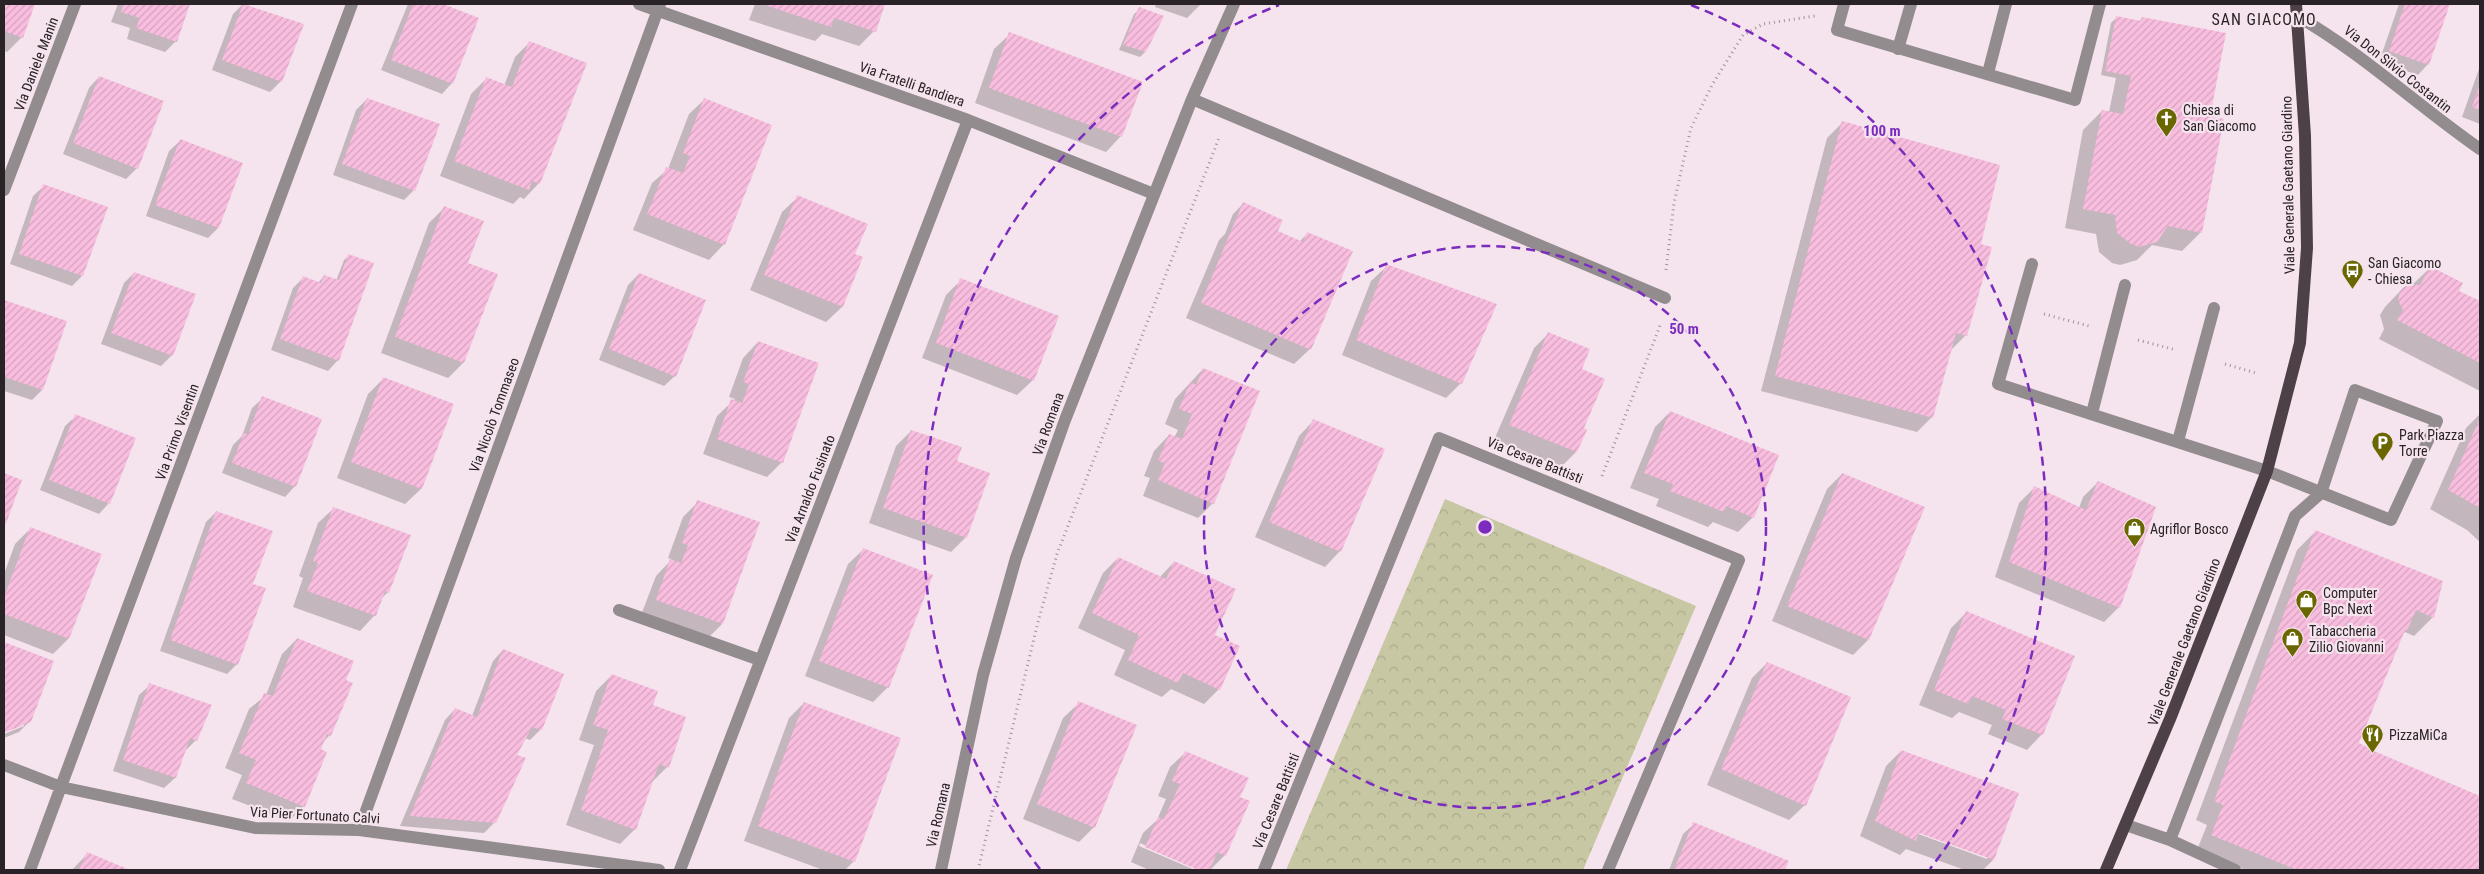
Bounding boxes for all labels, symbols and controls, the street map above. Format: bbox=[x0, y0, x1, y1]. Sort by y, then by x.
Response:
district label: SAN GIACOMO bbox=[2211, 10, 2317, 29]
street label: Via Daniele Manin bbox=[11, 15, 61, 113]
street label: Via Don Silvio Costantin bbox=[2341, 22, 2455, 116]
street label: Via Fratelli Bandiera bbox=[857, 58, 967, 110]
street label: Viale Generale Gaetano Giardino bbox=[2278, 96, 2298, 274]
place label: Chiesa di San Giacomo bbox=[2183, 102, 2256, 134]
church icon: Chiesa di San Giacomo bbox=[2155, 106, 2179, 137]
text: 100 m bbox=[1863, 122, 1901, 140]
place label: San Giacomo - Chiesa bbox=[2368, 255, 2441, 287]
bus stop icon: San Giacomo - Chiesa bbox=[2340, 259, 2364, 290]
text: 50 m bbox=[1669, 320, 1699, 338]
street label: Via Nicolò Tommaseo bbox=[466, 355, 522, 475]
street label: Via Primo Visentin bbox=[152, 381, 202, 483]
street label: Via Romana bbox=[1029, 390, 1067, 458]
place label: Park Piazza Torre bbox=[2399, 427, 2464, 459]
parking icon: Park Piazza Torre bbox=[2371, 431, 2395, 462]
street label: Via Arnaldo Fusinato bbox=[782, 433, 838, 545]
street label: Via Cesare Battisti bbox=[1485, 433, 1585, 487]
shop icon: Agriflor Bosco bbox=[2122, 517, 2146, 548]
centre of rings bbox=[1476, 518, 1494, 536]
place label: Agriflor Bosco bbox=[2150, 521, 2229, 537]
street label: Viale Generale Gaetano Giardino bbox=[2145, 556, 2223, 728]
place label: Computer Bpc Next bbox=[2323, 585, 2377, 617]
shop icon: Computer Bpc Next bbox=[2295, 589, 2319, 620]
place label: Tabaccheria Zilio Giovanni bbox=[2309, 623, 2384, 655]
shop icon: Tabaccheria Zilio Giovanni bbox=[2281, 627, 2305, 658]
restaurant icon: PizzaMiCa bbox=[2361, 723, 2385, 754]
place label: PizzaMiCa bbox=[2389, 727, 2447, 743]
street label: Via Cesare Battisti bbox=[1249, 751, 1303, 851]
street label: Via Romana bbox=[923, 781, 953, 849]
street label: Via Pier Fortunato Calvi bbox=[250, 804, 380, 826]

